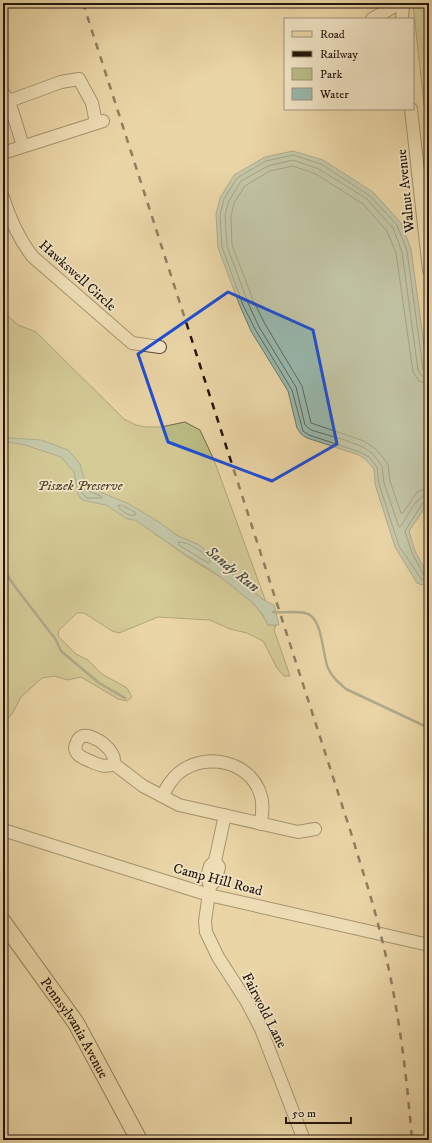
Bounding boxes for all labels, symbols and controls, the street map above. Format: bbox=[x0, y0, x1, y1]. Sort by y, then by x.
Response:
legend bbox=[284, 18, 414, 110]
text: Road bbox=[320, 27, 345, 42]
text: Railway bbox=[320, 47, 358, 62]
text: Park bbox=[320, 67, 342, 82]
text: Water bbox=[319, 87, 349, 102]
street label: Walnut Avenue bbox=[393, 148, 419, 235]
street label: Hawkswell Circle bbox=[35, 236, 120, 315]
park label: Piszek Preserve bbox=[38, 477, 124, 495]
water label: Sandy Run bbox=[201, 541, 264, 597]
street label: Camp Hill Road bbox=[171, 859, 264, 901]
street label: Fairwold Lane bbox=[237, 970, 291, 1051]
street label: Pennsylvania Avenue bbox=[36, 974, 112, 1082]
scale bar bbox=[286, 1099, 351, 1125]
text: 50 m bbox=[292, 1106, 316, 1121]

